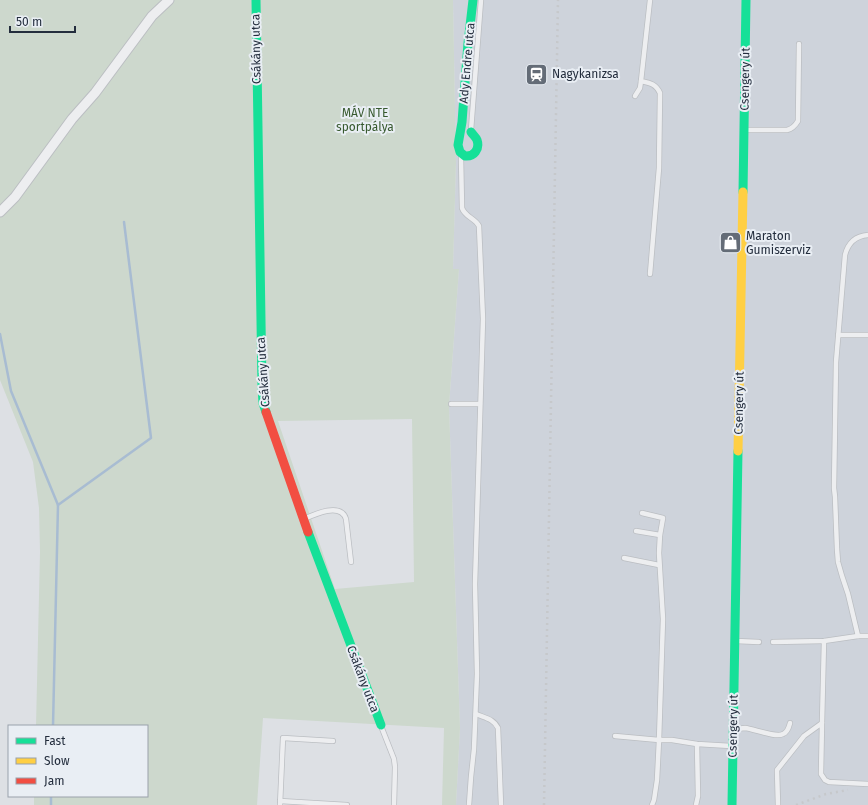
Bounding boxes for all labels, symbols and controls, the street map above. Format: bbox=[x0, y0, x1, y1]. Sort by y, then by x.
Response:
scale bar bbox=[10, 8, 75, 34]
street label: Csákány utca bbox=[248, 14, 264, 84]
text: 50 m bbox=[16, 15, 42, 29]
street label: Ady Endre utca bbox=[457, 22, 477, 104]
street label: Csengery út bbox=[737, 47, 753, 111]
station icon: Nagykanizsa bbox=[523, 61, 549, 87]
place label: Nagykanizsa bbox=[552, 67, 619, 81]
park label: MÁV NTE sportpálya bbox=[336, 105, 394, 134]
place label: Maraton Gumiszerviz bbox=[746, 229, 811, 257]
shop icon: Maraton Gumiszerviz bbox=[717, 230, 743, 256]
street label: Csákány utca bbox=[254, 336, 272, 408]
street label: Csengery út bbox=[731, 371, 747, 435]
street label: Csákány utca bbox=[344, 644, 382, 714]
street label: Csengery út bbox=[725, 694, 741, 758]
legend bbox=[8, 725, 148, 797]
text: Fast bbox=[44, 734, 66, 748]
text: Slow bbox=[44, 754, 70, 768]
text: Jam bbox=[44, 774, 64, 788]

